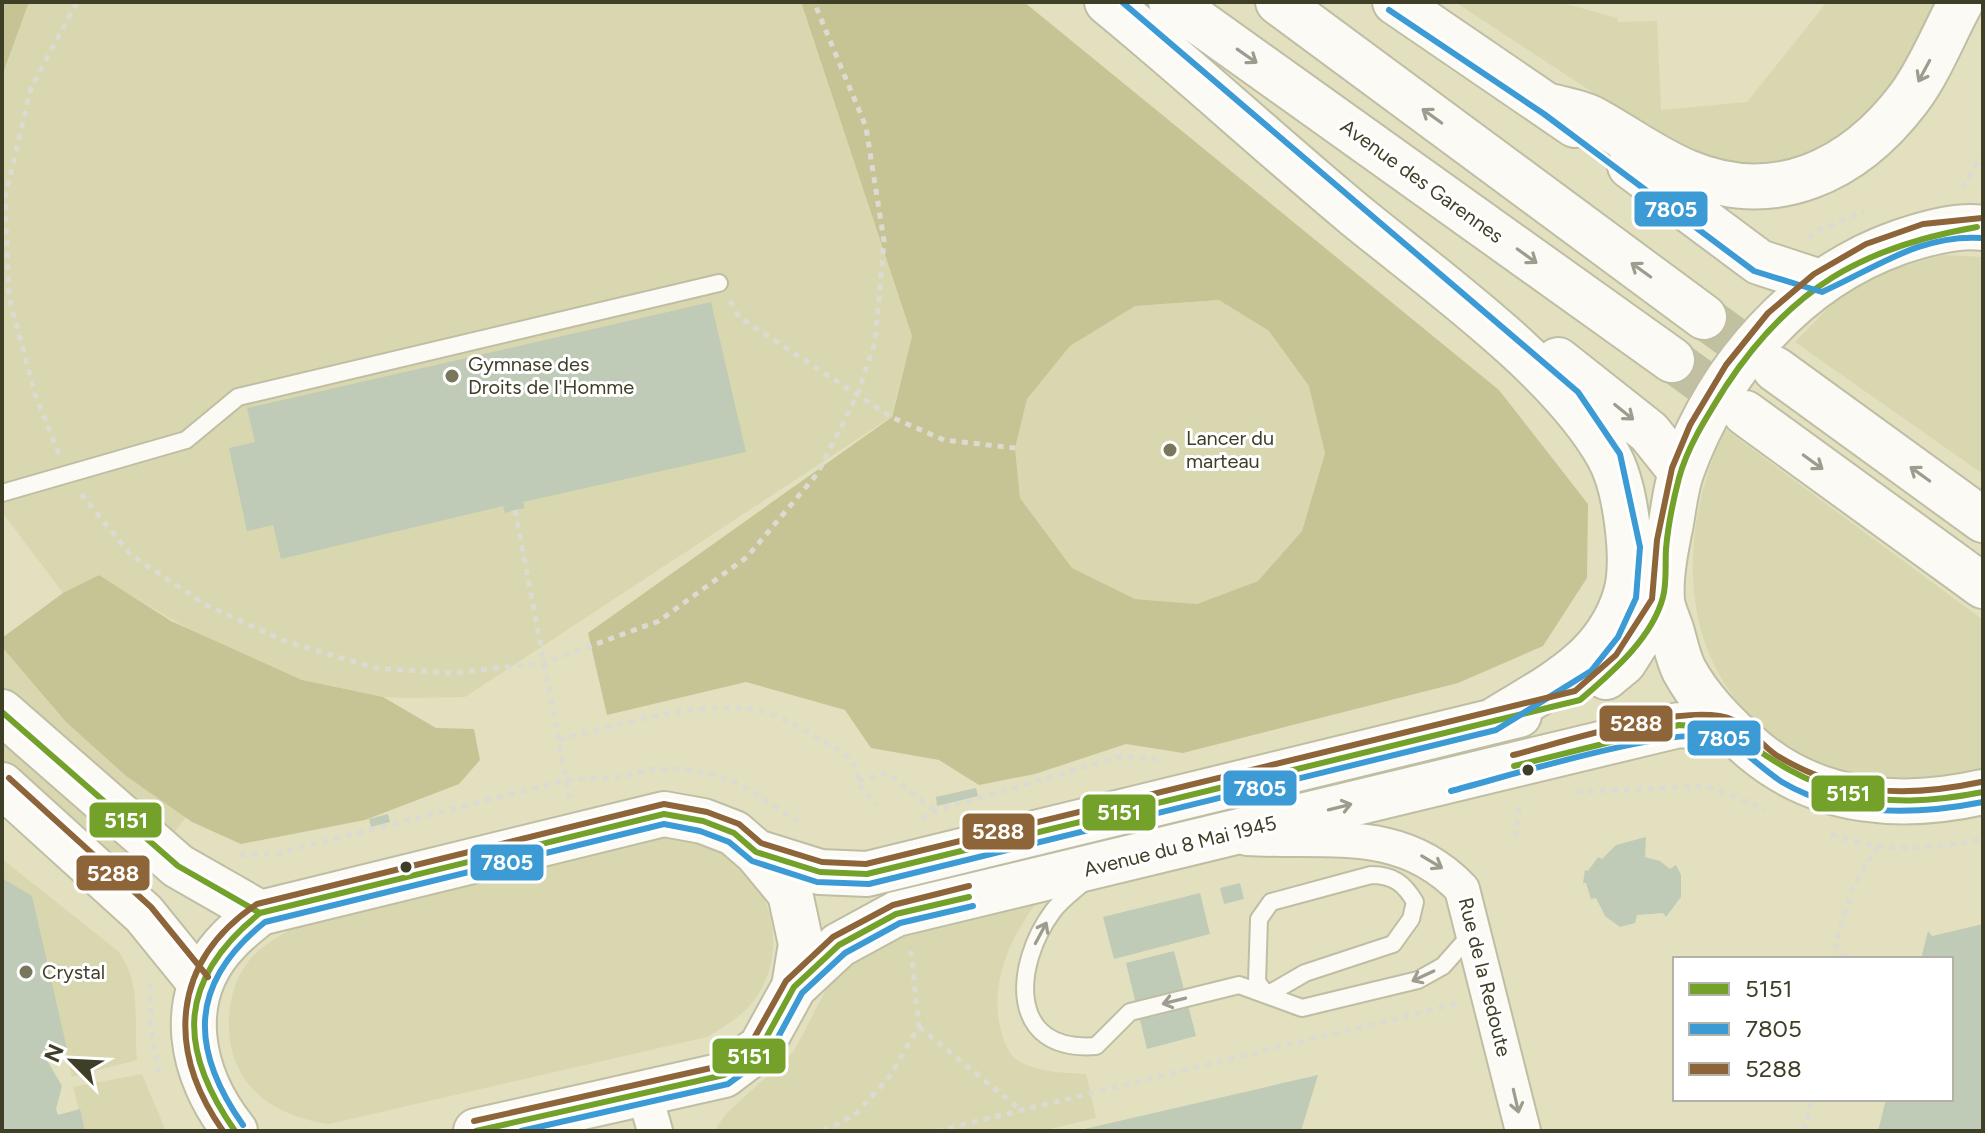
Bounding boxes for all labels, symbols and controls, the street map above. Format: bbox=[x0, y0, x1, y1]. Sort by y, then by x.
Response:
one-way arrow bbox=[1236, 48, 1258, 64]
one-way arrow bbox=[1916, 59, 1932, 82]
one-way arrow bbox=[1422, 108, 1443, 125]
street label: Avenue des Garennes bbox=[1336, 114, 1508, 248]
line badge: 7805 bbox=[1633, 190, 1709, 228]
text: 7805 bbox=[1645, 196, 1697, 223]
one-way arrow bbox=[1516, 247, 1537, 264]
one-way arrow bbox=[1631, 262, 1653, 279]
place label: Gymnase des Droits de l'Homme bbox=[468, 352, 634, 399]
marker: Gymnase des Droits de l'Homme bbox=[443, 367, 461, 385]
one-way arrow bbox=[1613, 403, 1634, 420]
place label: Lancer du marteau bbox=[1186, 426, 1274, 473]
marker: Lancer du marteau bbox=[1161, 441, 1179, 459]
one-way arrow bbox=[1801, 454, 1823, 471]
one-way arrow bbox=[1910, 466, 1931, 483]
line badge: 5288 bbox=[1598, 704, 1674, 743]
text: 5288 bbox=[1610, 710, 1662, 737]
line badge: 7805 bbox=[1686, 719, 1762, 757]
text: 7805 bbox=[1698, 725, 1750, 752]
unlabelled marker bbox=[1520, 762, 1536, 778]
line badge: 7805 bbox=[1222, 769, 1298, 807]
line badge: 5151 bbox=[1810, 774, 1886, 813]
text: 7805 bbox=[1234, 775, 1286, 802]
text: 5151 bbox=[1826, 780, 1870, 807]
line badge: 5151 bbox=[1081, 793, 1157, 832]
text: 5151 bbox=[1097, 799, 1141, 826]
one-way arrow bbox=[1327, 799, 1353, 814]
line badge: 5151 bbox=[88, 801, 163, 839]
text: 5151 bbox=[104, 807, 148, 834]
street label: Avenue du 8 Mai 1945 bbox=[1081, 810, 1279, 882]
line badge: 5288 bbox=[961, 812, 1036, 851]
text: 5288 bbox=[972, 818, 1024, 845]
line badge: 7805 bbox=[469, 843, 545, 882]
text: 7805 bbox=[481, 849, 533, 876]
line badge: 5288 bbox=[75, 854, 151, 892]
one-way arrow bbox=[1420, 854, 1443, 870]
unlabelled marker bbox=[398, 859, 414, 875]
text: 5288 bbox=[87, 860, 139, 887]
street label: Rue de la Redoute bbox=[1454, 895, 1516, 1059]
one-way arrow bbox=[1034, 921, 1050, 945]
legend bbox=[1673, 957, 1953, 1101]
place label: Crystal bbox=[42, 960, 105, 984]
marker: Crystal bbox=[17, 963, 35, 981]
one-way arrow bbox=[1412, 969, 1436, 984]
text: 5151 bbox=[1745, 974, 1792, 1003]
one-way arrow bbox=[1161, 995, 1187, 1010]
text: 7805 bbox=[1745, 1014, 1802, 1043]
north arrow bbox=[32, 1021, 112, 1101]
line badge: 5151 bbox=[711, 1037, 787, 1075]
text: N bbox=[38, 1040, 70, 1066]
text: 5151 bbox=[727, 1043, 771, 1070]
text: 5288 bbox=[1745, 1054, 1802, 1083]
one-way arrow bbox=[1509, 1088, 1524, 1114]

